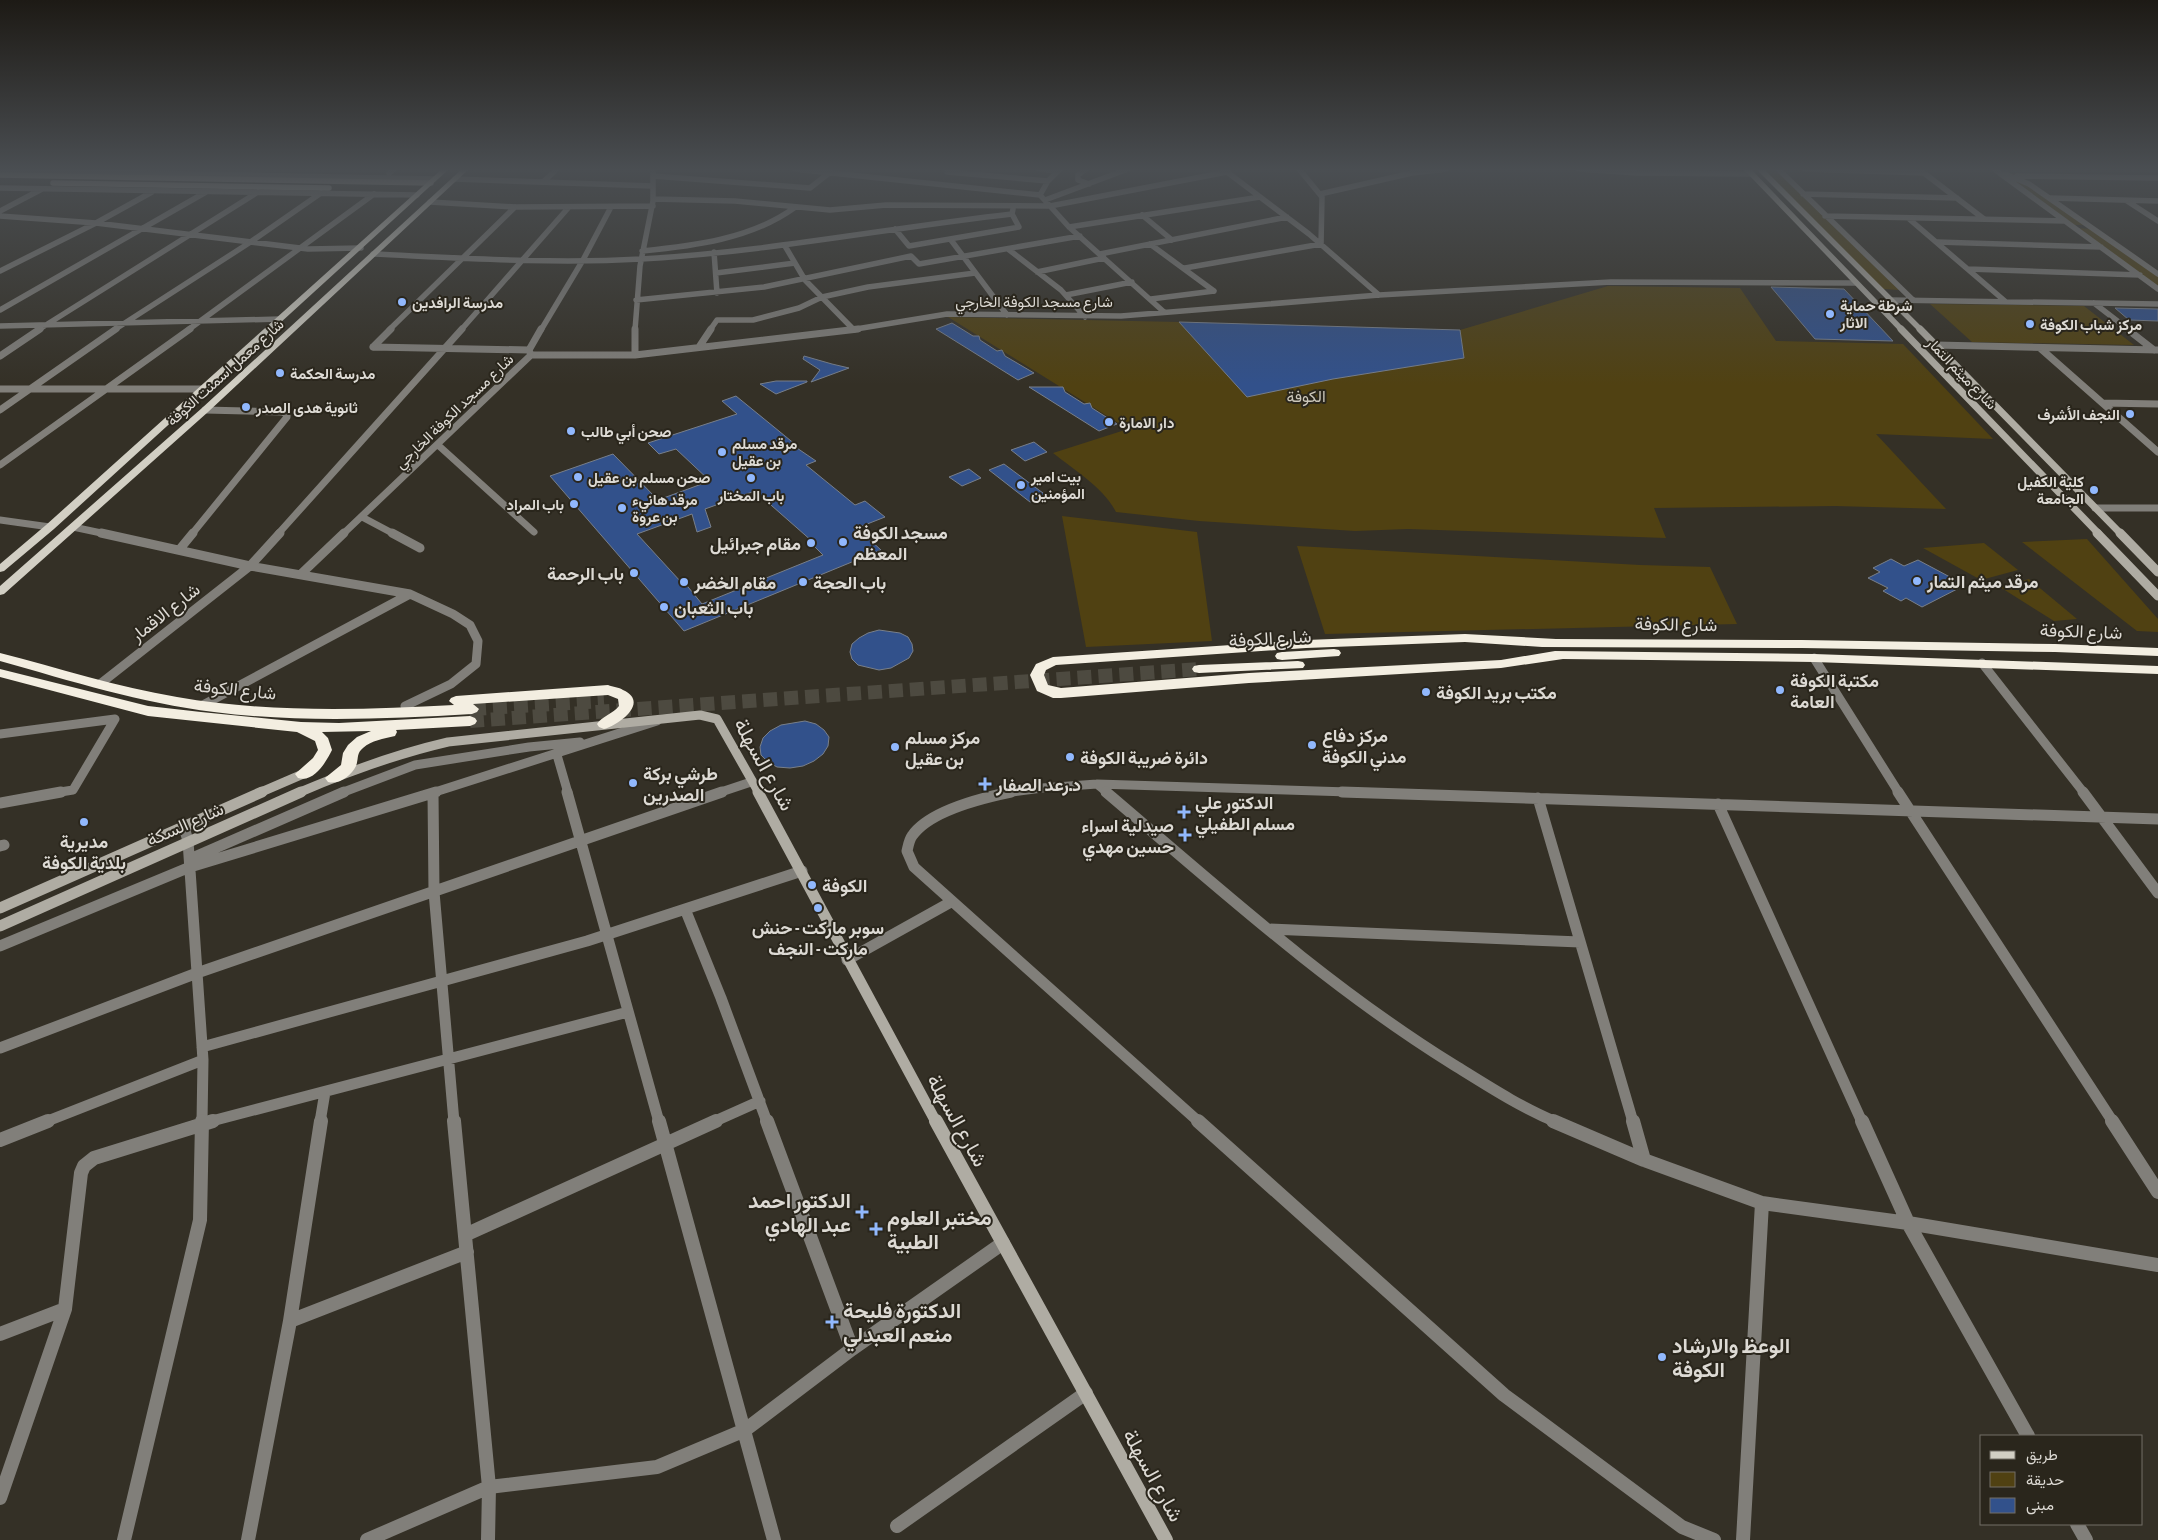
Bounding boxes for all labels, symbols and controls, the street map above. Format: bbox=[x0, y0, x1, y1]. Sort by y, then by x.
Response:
street label: شارع مسجد الكوفة الخارجي bbox=[955, 293, 1113, 315]
place label: مدرسة الرافدين bbox=[412, 294, 503, 312]
marker: مدرسة الرافدين bbox=[396, 296, 408, 308]
place label: شرطة حماية الاثار bbox=[1839, 297, 1912, 332]
marker: شرطة حماية الاثار bbox=[1824, 308, 1836, 320]
street label: شارع معمل اسمنت الكوفة bbox=[163, 315, 289, 431]
place label: مركز شباب الكوفة bbox=[2040, 316, 2142, 334]
marker: مركز شباب الكوفة bbox=[2024, 318, 2036, 330]
street label: شارع ميثم التمار bbox=[1921, 333, 2001, 415]
street label: شارع مسجد الكوفة الخارجي bbox=[391, 350, 520, 475]
place label: مدرسة الحكمة bbox=[290, 365, 375, 383]
marker: مدرسة الحكمة bbox=[274, 367, 286, 379]
district label: الكوفة bbox=[1286, 387, 1326, 407]
place label: ثانوية هدى الصدر bbox=[255, 399, 358, 417]
marker: ثانوية هدى الصدر bbox=[240, 401, 252, 413]
place label: النجف الأشرف bbox=[2037, 406, 2120, 424]
marker: النجف الأشرف bbox=[2124, 408, 2136, 420]
place label: دار الامارة bbox=[1119, 414, 1174, 432]
marker: دار الامارة bbox=[1103, 416, 1115, 428]
place label: صحن أبي طالب bbox=[581, 423, 672, 445]
marker: صحن أبي طالب bbox=[565, 425, 577, 437]
place label: مرقد مسلم بن عقيل bbox=[732, 435, 798, 470]
marker: مرقد مسلم بن عقيل bbox=[716, 446, 728, 458]
place label: بيت امير المؤمنين bbox=[1030, 468, 1085, 503]
place label: صحن مسلم بن عقيل bbox=[588, 469, 711, 488]
marker: صحن مسلم بن عقيل bbox=[572, 471, 584, 483]
marker: باب المختار bbox=[745, 472, 757, 484]
place label: كلية الكفيل الجامعة bbox=[2017, 473, 2084, 508]
marker: بيت امير المؤمنين bbox=[1015, 479, 1027, 491]
marker: كلية الكفيل الجامعة bbox=[2088, 484, 2100, 496]
place label: باب المختار bbox=[717, 487, 784, 505]
place label: مرقد هانيء بن عروة bbox=[632, 491, 698, 526]
place label: باب المراد bbox=[507, 496, 564, 514]
marker: باب المراد bbox=[568, 498, 580, 510]
marker: مرقد هانيء بن عروة bbox=[616, 502, 628, 514]
place label: مسجد الكوفة المعظم bbox=[853, 522, 948, 566]
place label: مقام جبرائيل bbox=[710, 533, 801, 556]
marker: مسجد الكوفة المعظم bbox=[837, 536, 849, 548]
marker: مقام جبرائيل bbox=[805, 537, 817, 549]
place label: باب الرحمة bbox=[547, 563, 624, 585]
marker: باب الرحمة bbox=[628, 567, 640, 579]
place label: مرقد ميثم التمار bbox=[1926, 571, 2039, 594]
place label: مقام الخضر bbox=[693, 572, 776, 595]
place label: باب الحجة bbox=[813, 572, 886, 594]
marker: مرقد ميثم التمار bbox=[1911, 575, 1923, 587]
marker: مقام الخضر bbox=[678, 576, 690, 588]
marker: باب الحجة bbox=[797, 576, 809, 588]
street label: شارع الاقمار bbox=[125, 578, 205, 648]
place label: باب الثعبان bbox=[674, 597, 754, 619]
marker: باب الثعبان bbox=[658, 601, 670, 613]
street label: شارع الكوفة bbox=[1634, 613, 1718, 637]
street label: شارع الكوفة bbox=[2039, 619, 2123, 645]
street label: شارع الكوفة bbox=[1228, 625, 1312, 653]
place label: مكتبة الكوفة العامة bbox=[1790, 670, 1879, 712]
street label: شارع الكوفة bbox=[193, 674, 277, 706]
place label: مكتب بريد الكوفة bbox=[1436, 682, 1557, 704]
marker: مكتبة الكوفة العامة bbox=[1774, 684, 1786, 696]
marker: مكتب بريد الكوفة bbox=[1420, 686, 1432, 698]
street label: شارع السهلة bbox=[727, 714, 800, 816]
place label: مركز دفاع مدني الكوفة bbox=[1322, 725, 1407, 772]
place label: مركز مسلم بن عقيل bbox=[905, 727, 981, 770]
marker: مركز دفاع مدني الكوفة bbox=[1306, 739, 1318, 751]
marker: مركز مسلم بن عقيل bbox=[889, 741, 901, 753]
place label: دائرة ضريبة الكوفة bbox=[1080, 747, 1208, 769]
marker: دائرة ضريبة الكوفة bbox=[1064, 751, 1076, 763]
place label: طرشي بركة الصدرين bbox=[643, 763, 718, 806]
place label: د.رعد الصفار bbox=[995, 774, 1081, 796]
marker: طرشي بركة الصدرين bbox=[627, 777, 639, 789]
marker: د.رعد الصفار bbox=[978, 777, 992, 791]
place label: الدكتور علي مسلم الطفيلي bbox=[1195, 792, 1295, 839]
street label: شارع السكة bbox=[143, 798, 227, 852]
marker: الدكتور علي مسلم الطفيلي bbox=[1177, 805, 1191, 819]
place label: صيدلية اسراء حسين مهدي bbox=[1081, 815, 1174, 862]
marker: مديرية بلدية الكوفة bbox=[78, 816, 90, 828]
marker: صيدلية اسراء حسين مهدي bbox=[1178, 828, 1192, 842]
place label: مديرية بلدية الكوفة bbox=[42, 831, 126, 874]
place label: الكوفة bbox=[822, 875, 867, 897]
marker: الكوفة bbox=[806, 879, 818, 891]
marker: سوبر ماركت - حنش ماركت - النجف bbox=[812, 902, 824, 914]
place label: سوبر ماركت - حنش ماركت - النجف bbox=[752, 917, 884, 960]
street label: شارع السهلة bbox=[920, 1070, 993, 1172]
place label: الدكتور احمد عبد الهادي bbox=[748, 1188, 851, 1242]
marker: الدكتور احمد عبد الهادي bbox=[855, 1205, 869, 1219]
place label: مختبر العلوم الطبية bbox=[887, 1205, 992, 1254]
marker: مختبر العلوم الطبية bbox=[869, 1222, 883, 1236]
place label: الدكتورة فليحة منعم العبدلي bbox=[843, 1298, 961, 1352]
marker: الدكتورة فليحة منعم العبدلي bbox=[825, 1315, 839, 1329]
place label: الوعظ والارشاد الكوفة bbox=[1672, 1333, 1790, 1383]
marker: الوعظ والارشاد الكوفة bbox=[1656, 1351, 1668, 1363]
street label: شارع السهلة bbox=[1116, 1425, 1189, 1527]
legend bbox=[1980, 1435, 2143, 1525]
text: طريق bbox=[2026, 1446, 2058, 1465]
text: حديقة bbox=[2026, 1471, 2064, 1489]
text: مبنى bbox=[2026, 1496, 2054, 1515]

